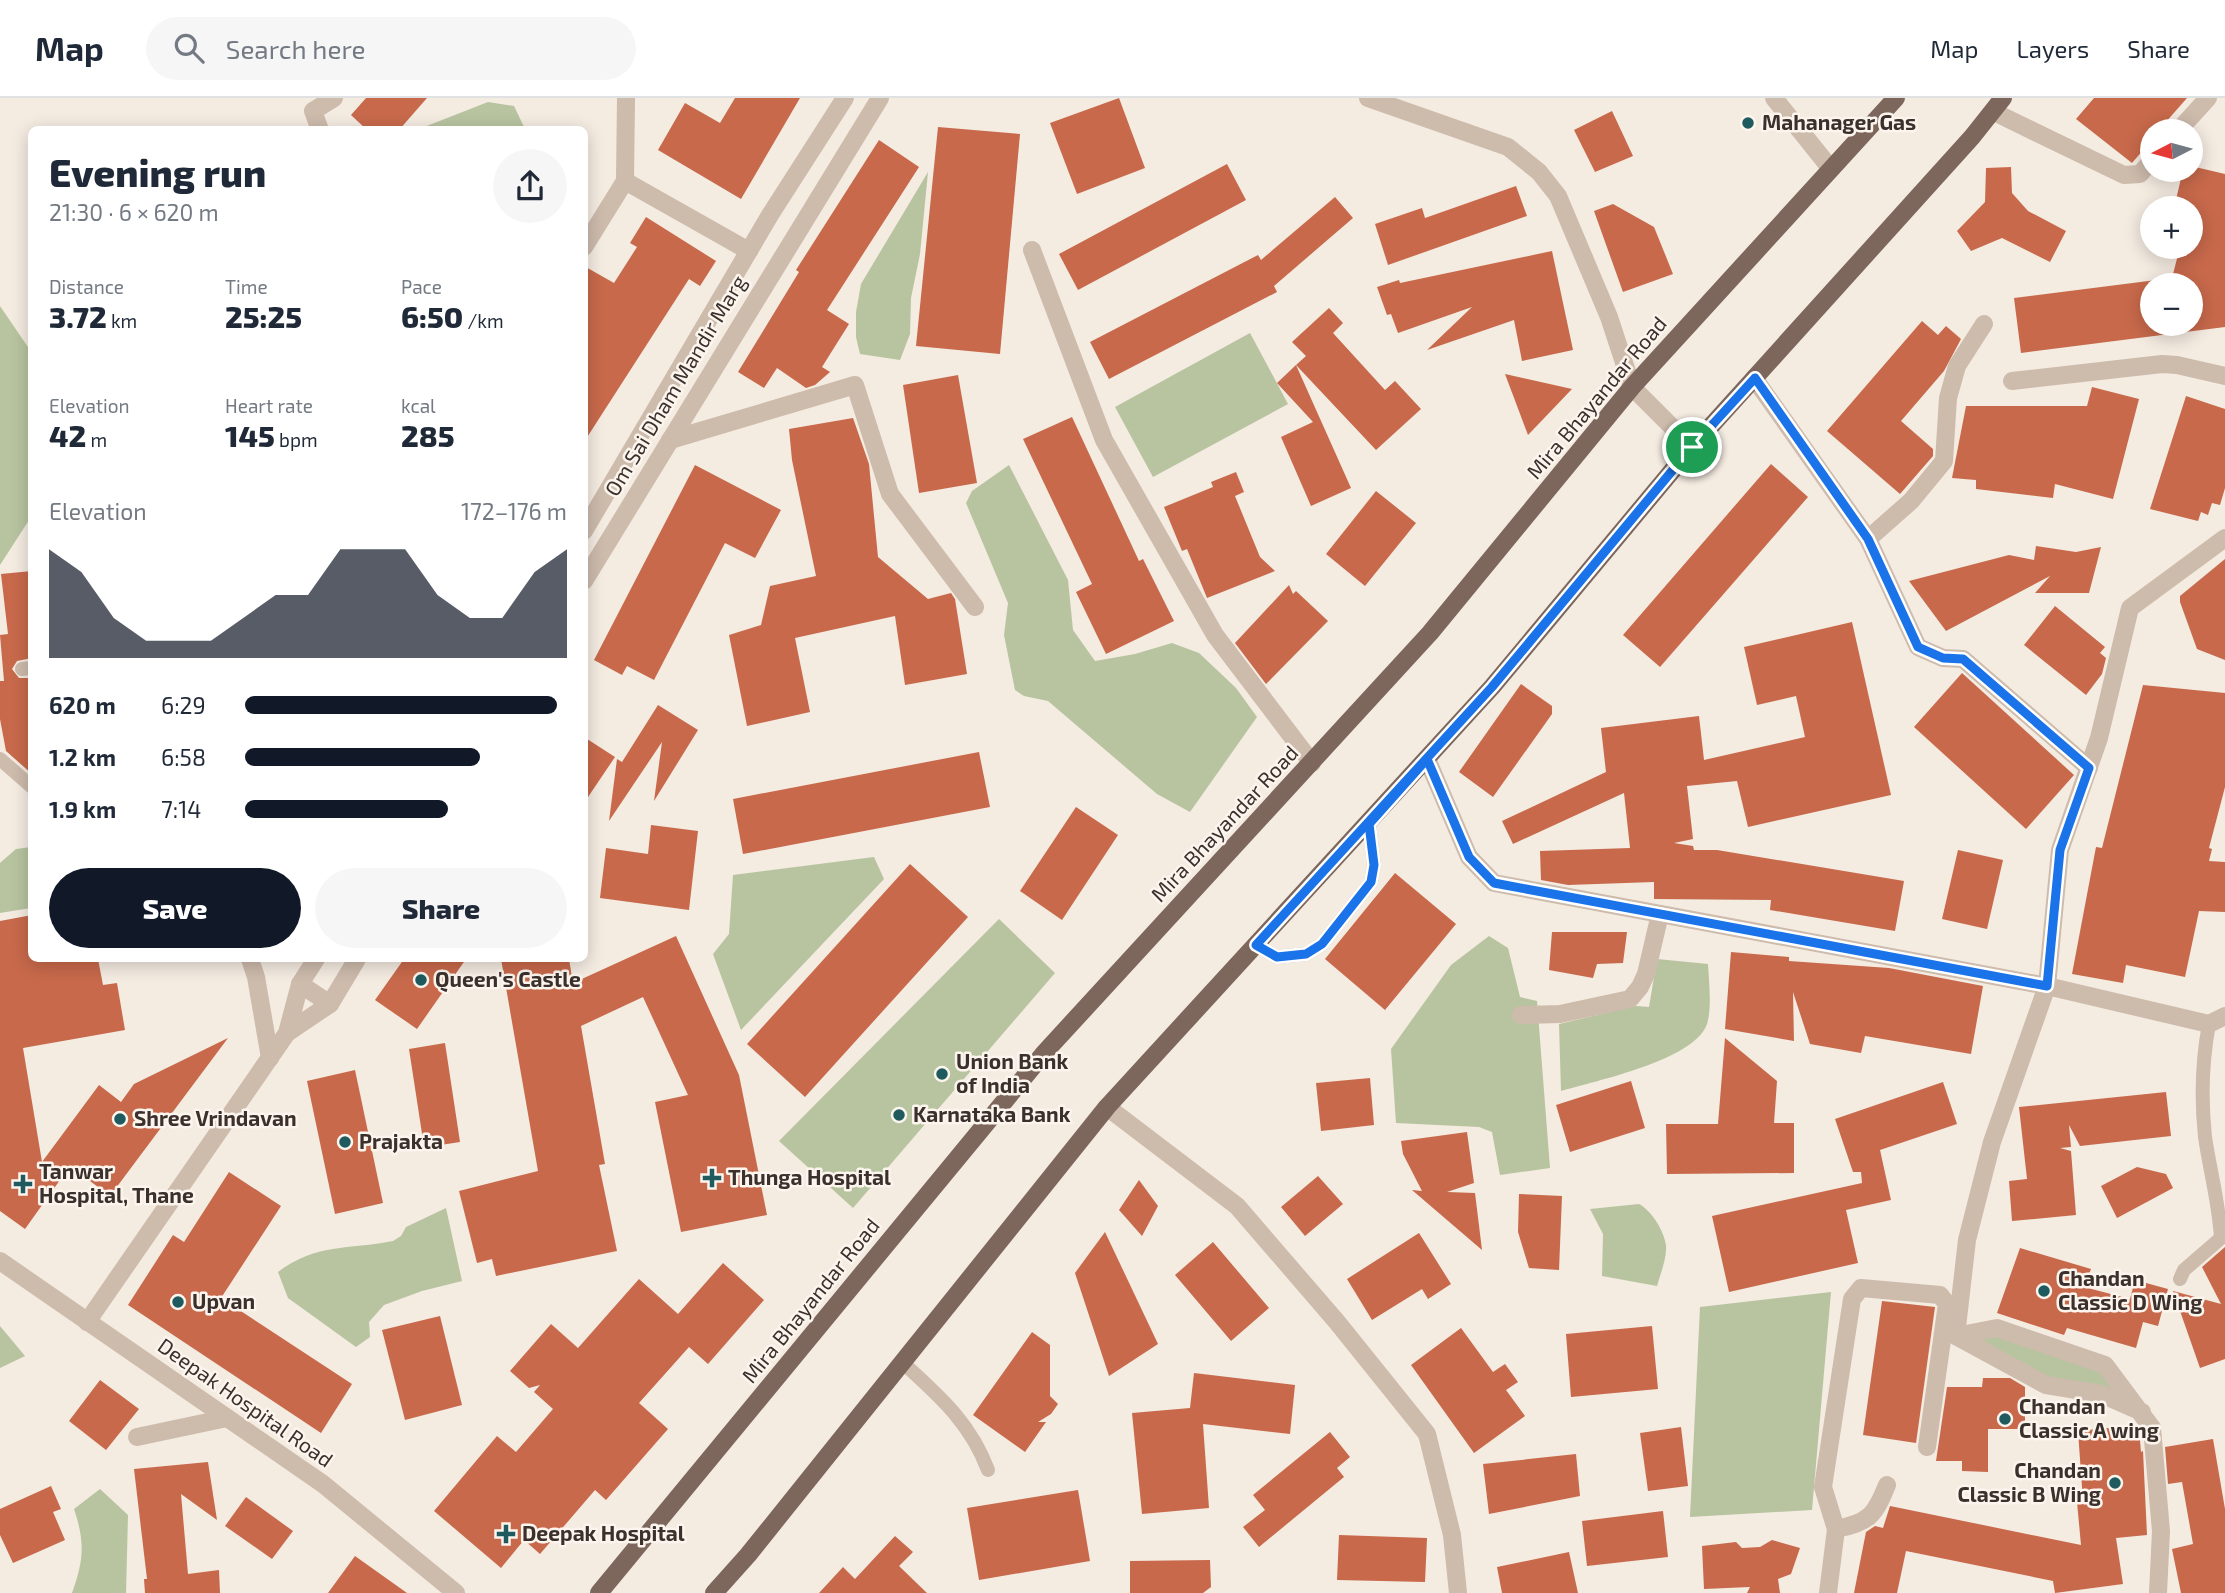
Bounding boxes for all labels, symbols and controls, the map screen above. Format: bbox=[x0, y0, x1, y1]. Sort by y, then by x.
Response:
search box bbox=[146, 17, 636, 80]
text: Map bbox=[35, 28, 104, 68]
icon: search bbox=[170, 29, 208, 67]
text: Search here bbox=[226, 33, 365, 64]
text: Map bbox=[1930, 34, 1978, 63]
text: Layers bbox=[2016, 34, 2089, 63]
text: Share bbox=[2127, 34, 2190, 63]
place label: Mahanager Gas bbox=[1762, 109, 1916, 134]
marker: Mahanager Gas bbox=[1740, 115, 1756, 131]
north arrow bbox=[2140, 119, 2203, 182]
map controls bbox=[2140, 119, 2203, 336]
text: Evening run bbox=[49, 149, 266, 195]
button: share bbox=[493, 149, 567, 223]
button: + bbox=[2140, 196, 2203, 259]
text: 21:30 · 6 × 620 m bbox=[49, 198, 219, 226]
street label: Om Sai Dham Mandir Marg bbox=[599, 270, 751, 500]
button: − bbox=[2140, 273, 2203, 336]
text: Distance bbox=[49, 275, 124, 298]
text: Time bbox=[225, 275, 268, 298]
text: Pace bbox=[401, 275, 442, 298]
text: 3.72 bbox=[49, 298, 107, 334]
text: 25:25 bbox=[225, 298, 302, 334]
text: 6:50 bbox=[401, 298, 463, 334]
text: km bbox=[107, 309, 137, 332]
text: /km bbox=[463, 309, 504, 332]
street label: Mira Bhayandar Road bbox=[1521, 311, 1671, 483]
text: Elevation bbox=[49, 394, 130, 417]
text: Heart rate bbox=[225, 394, 313, 417]
text: kcal bbox=[401, 394, 436, 417]
text: 42 bbox=[49, 417, 86, 453]
text: 145 bbox=[225, 417, 275, 453]
text: 285 bbox=[401, 417, 455, 453]
pin bbox=[1662, 417, 1722, 477]
text: m bbox=[86, 428, 107, 451]
text: bpm bbox=[275, 428, 318, 451]
icon: arrive bbox=[1673, 428, 1711, 466]
text: Elevation bbox=[49, 497, 147, 525]
text: 172–176 m bbox=[461, 497, 567, 525]
text: 620 m bbox=[49, 691, 116, 719]
text: 6:29 bbox=[161, 691, 206, 719]
street label: Mira Bhayandar Road bbox=[1145, 740, 1303, 906]
text: 1.2 km bbox=[49, 743, 116, 771]
text: 6:58 bbox=[161, 743, 206, 771]
text: 1.9 km bbox=[49, 795, 116, 823]
text: 7:14 bbox=[161, 795, 202, 823]
button: Save bbox=[49, 868, 301, 948]
button: Share bbox=[315, 868, 567, 948]
place label: Queen's Castle bbox=[435, 966, 581, 992]
marker: Queen's Castle bbox=[413, 972, 429, 988]
place label: Union Bank of India bbox=[956, 1048, 1068, 1097]
marker: Union Bank of India bbox=[934, 1066, 950, 1082]
place label: Karnataka Bank bbox=[913, 1101, 1071, 1126]
place label: Shree Vrindavan bbox=[134, 1105, 297, 1130]
marker: Karnataka Bank bbox=[891, 1107, 907, 1123]
marker: Shree Vrindavan bbox=[112, 1111, 128, 1127]
place label: Prajakta bbox=[359, 1128, 443, 1153]
marker: Prajakta bbox=[337, 1134, 353, 1150]
place label: Tanwar Hospital, Thane bbox=[39, 1158, 194, 1207]
place label: Thunga Hospital bbox=[728, 1164, 891, 1189]
marker: Thunga Hospital bbox=[702, 1168, 722, 1188]
marker: Tanwar Hospital, Thane bbox=[13, 1174, 33, 1194]
street label: Mira Bhayandar Road bbox=[736, 1213, 884, 1387]
place label: Chandan Classic D Wing bbox=[2058, 1265, 2202, 1314]
marker: Chandan Classic D Wing bbox=[2036, 1283, 2052, 1299]
place label: Upvan bbox=[192, 1288, 255, 1313]
marker: Upvan bbox=[170, 1294, 186, 1310]
street label: Deepak Hospital Road bbox=[154, 1332, 338, 1472]
place label: Chandan Classic A wing bbox=[2019, 1393, 2159, 1442]
marker: Chandan Classic A wing bbox=[1997, 1411, 2013, 1427]
place label: Chandan Classic B Wing bbox=[1958, 1457, 2101, 1506]
marker: Chandan Classic B Wing bbox=[2107, 1475, 2123, 1491]
place label: Deepak Hospital bbox=[522, 1520, 685, 1545]
marker: Deepak Hospital bbox=[496, 1524, 516, 1544]

